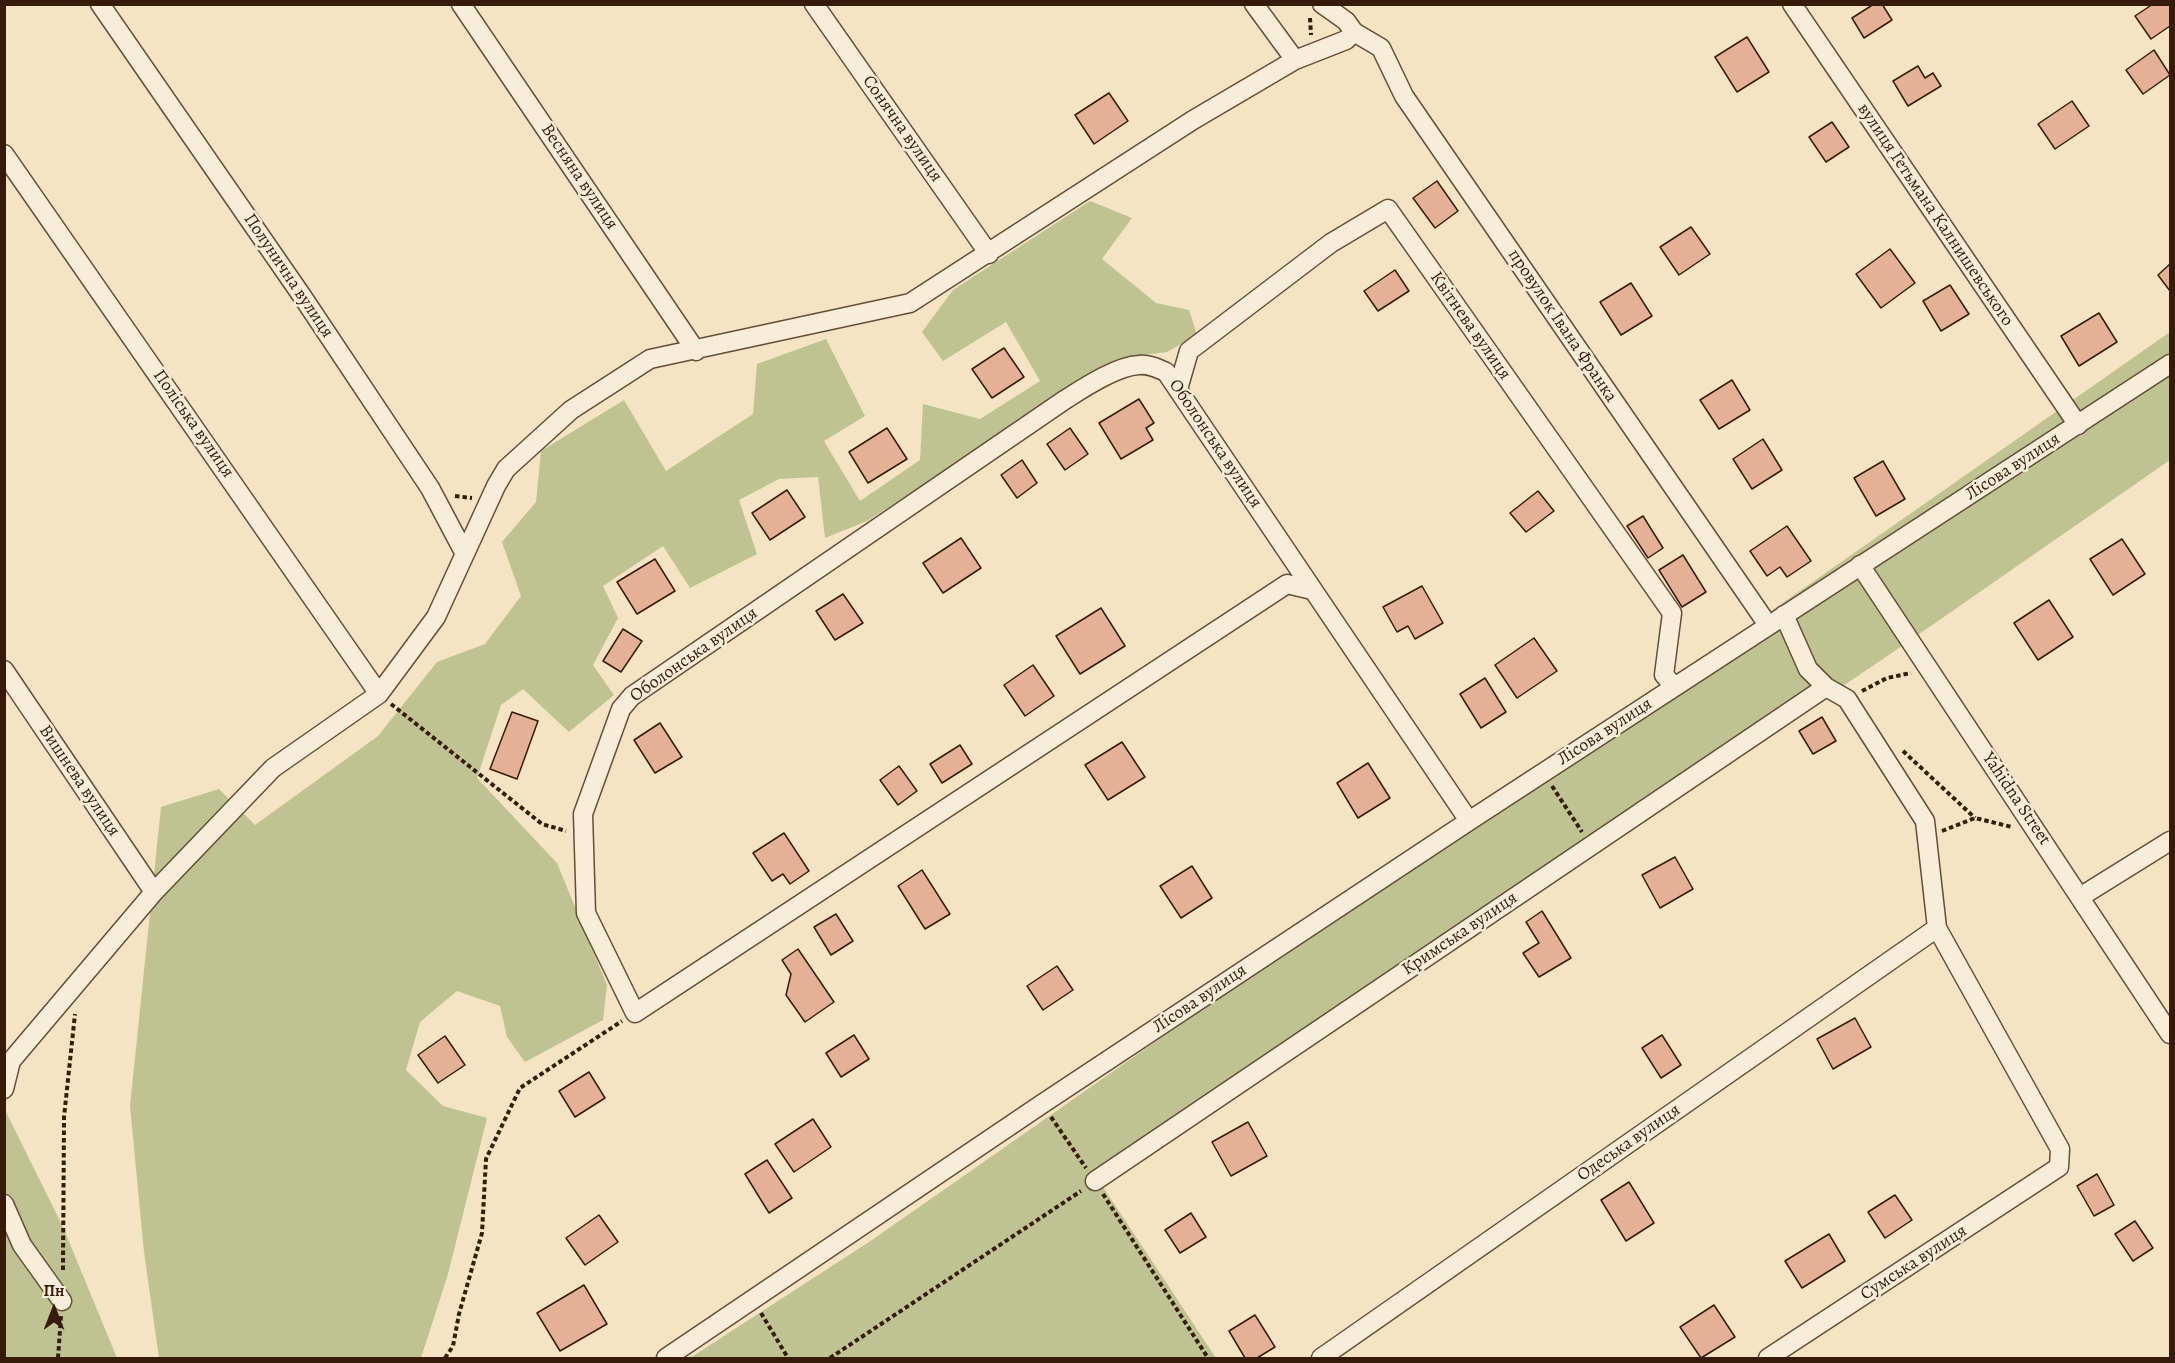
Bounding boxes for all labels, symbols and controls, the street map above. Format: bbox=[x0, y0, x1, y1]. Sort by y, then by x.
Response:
street label: Сонячна вулиця bbox=[857, 72, 947, 186]
street label: вулиця Гетьмана Калнишевського bbox=[1852, 99, 2018, 331]
street label: Весняна вулиця bbox=[536, 120, 622, 234]
street label: Полунична вулиця bbox=[238, 210, 338, 342]
street label: провулок Івана Франка bbox=[1503, 245, 1621, 407]
street label: Квітнева вулиця bbox=[1425, 268, 1515, 384]
street label: Поліська вулиця bbox=[148, 366, 238, 482]
street label: Оболонська вулиця bbox=[1164, 375, 1266, 513]
street label: Лісова вулиця bbox=[1962, 428, 2064, 506]
street label: Оболонська вулиця bbox=[626, 603, 762, 707]
street label: Лісова вулиця bbox=[1554, 693, 1656, 771]
street label: Вишнева вулиця bbox=[34, 721, 124, 841]
street label: Yahidna Street bbox=[1977, 748, 2055, 850]
street label: Кримська вулиця bbox=[1398, 887, 1522, 981]
street label: Лісова вулиця bbox=[1149, 960, 1251, 1038]
street label: Одеська вулиця bbox=[1573, 1099, 1685, 1187]
street label: Сумська вулиця bbox=[1857, 1221, 1971, 1305]
north arrow bbox=[24, 1279, 84, 1339]
text: Пн bbox=[44, 1280, 64, 1302]

